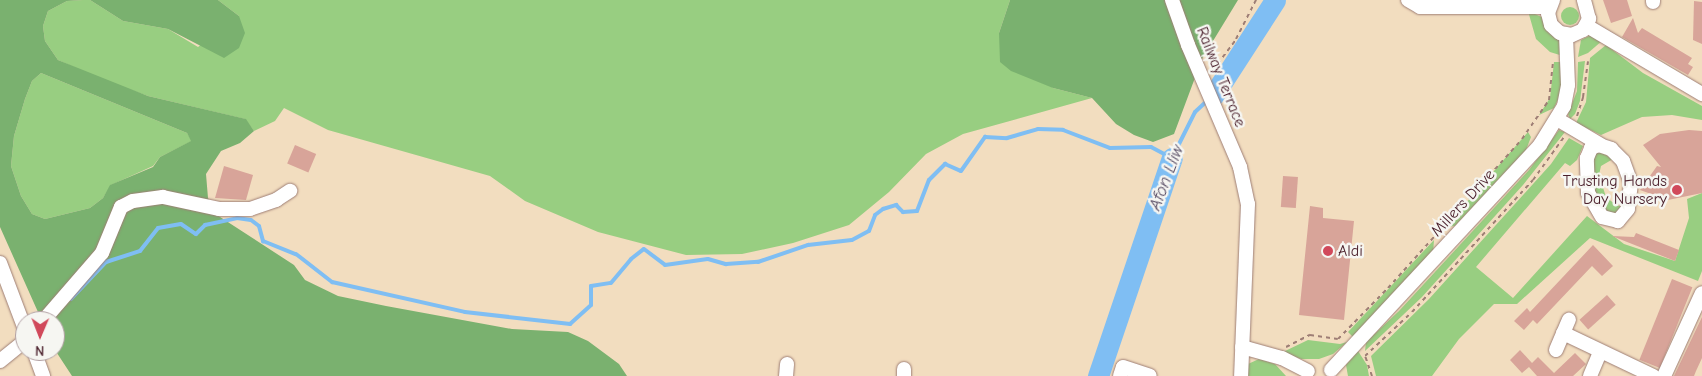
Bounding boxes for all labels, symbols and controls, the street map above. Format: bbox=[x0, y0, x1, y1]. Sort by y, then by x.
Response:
street label: Railway Terrace bbox=[1192, 24, 1250, 130]
water label: Afon Lliw bbox=[1145, 142, 1189, 214]
street label: Millers Drive bbox=[1427, 165, 1499, 241]
place label: Trusting Hands Day Nursery bbox=[1563, 171, 1667, 209]
marker: Trusting Hands Day Nursery bbox=[1671, 184, 1683, 196]
place label: Aldi bbox=[1338, 241, 1363, 261]
marker: Aldi bbox=[1322, 245, 1334, 257]
north arrow bbox=[15, 311, 65, 361]
text: N bbox=[35, 342, 44, 359]

